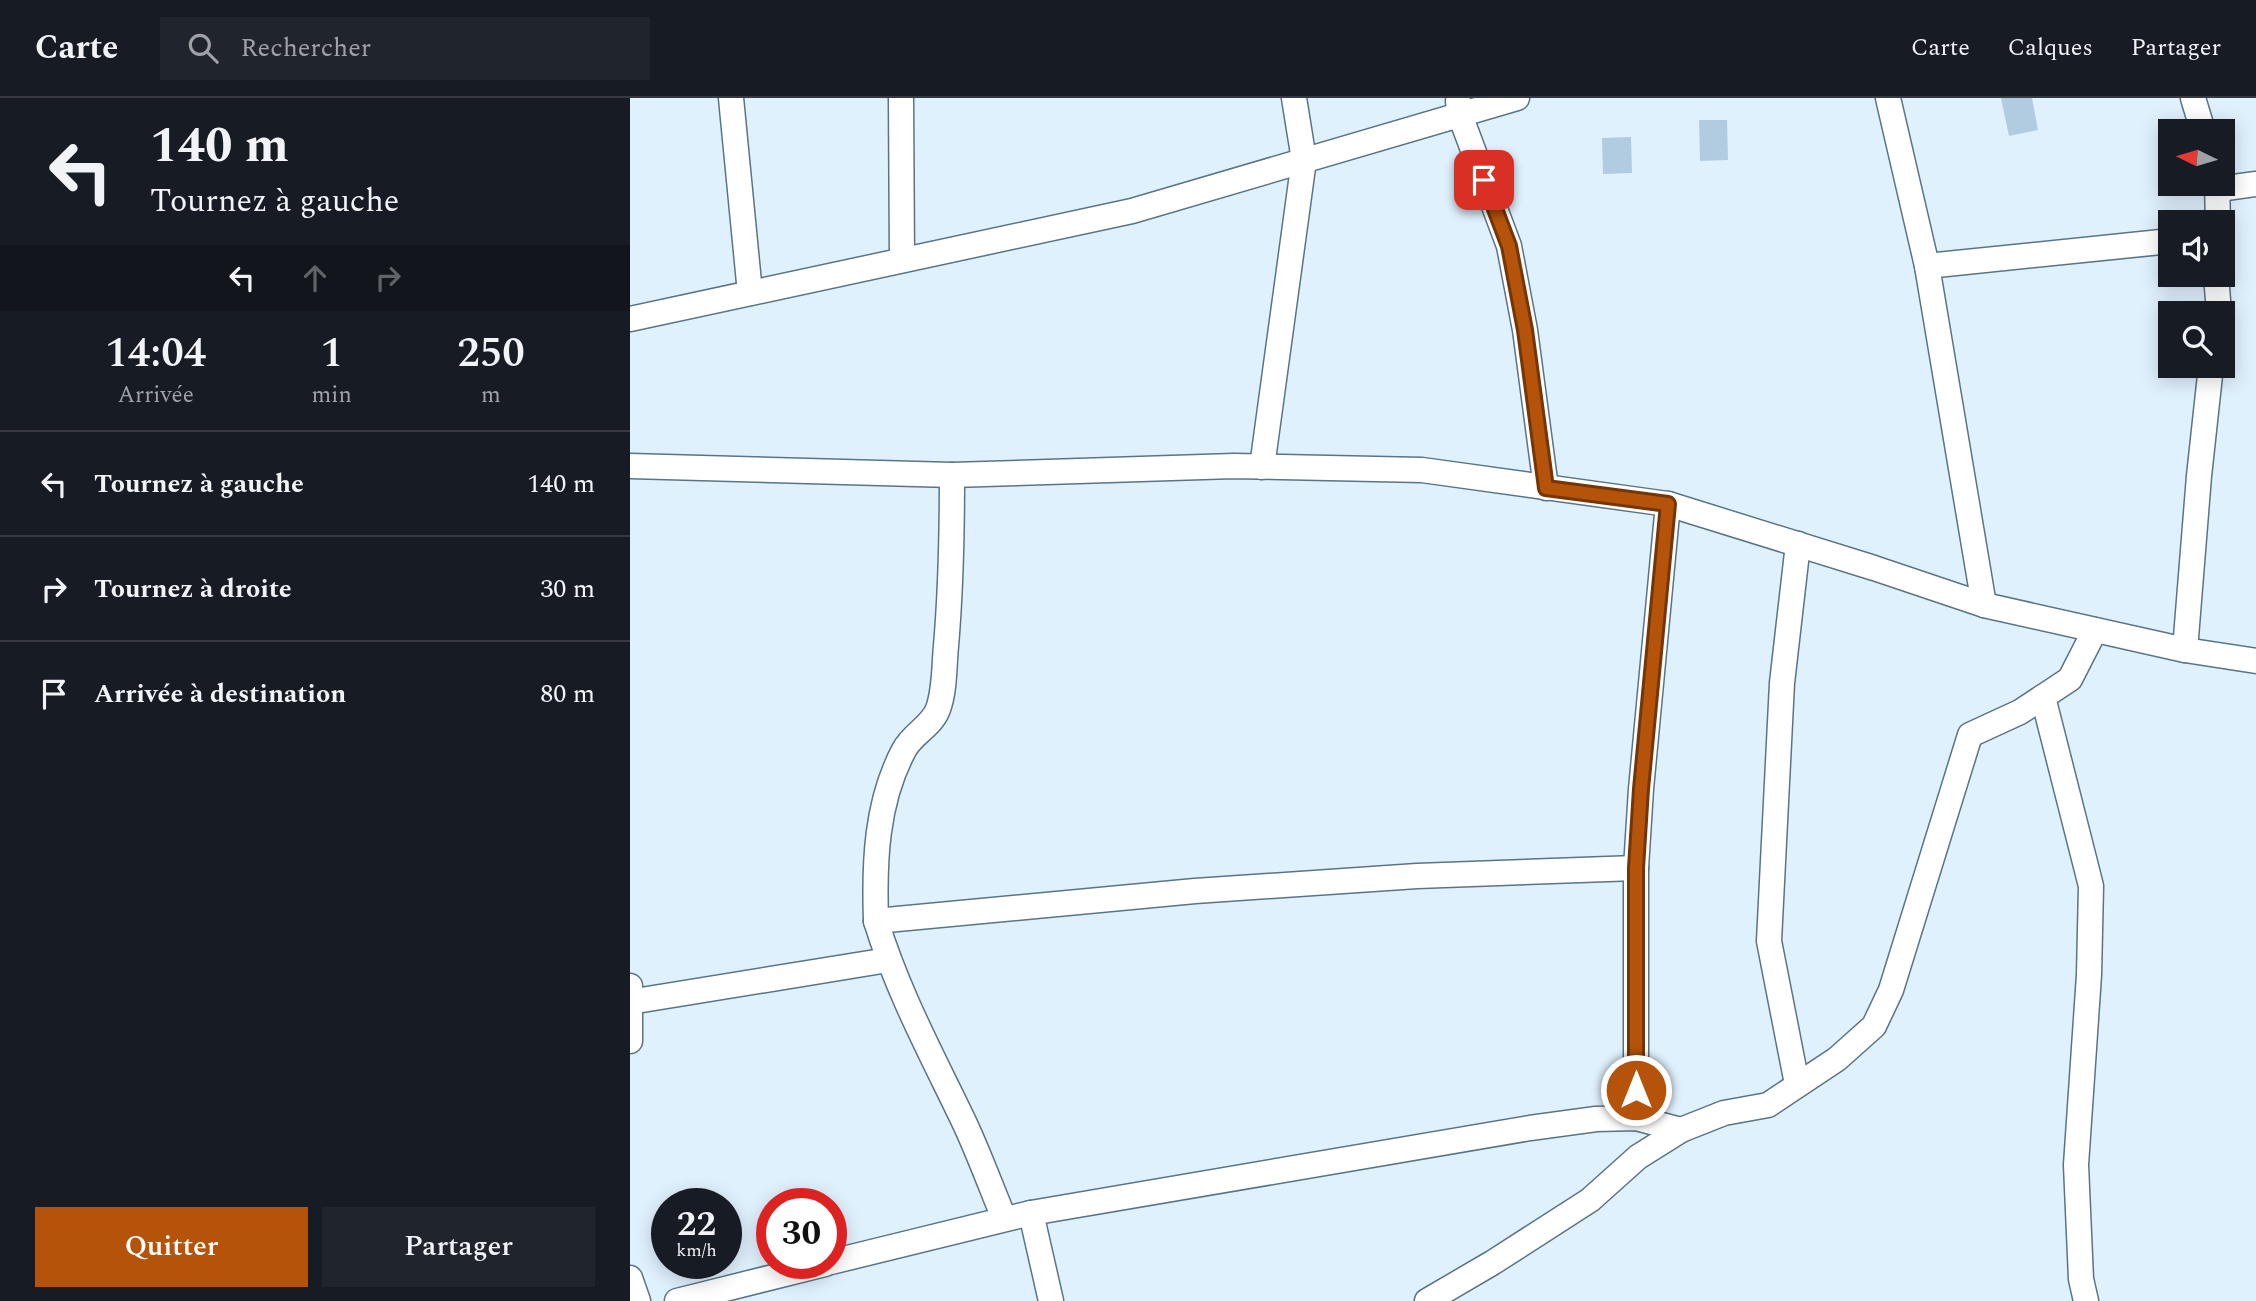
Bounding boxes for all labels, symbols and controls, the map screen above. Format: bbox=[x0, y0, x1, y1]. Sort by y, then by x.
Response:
search box bbox=[160, 17, 650, 80]
text: Carte bbox=[35, 23, 118, 73]
text: Rechercher bbox=[240, 28, 371, 68]
icon: search bbox=[184, 29, 222, 67]
text: Carte bbox=[1911, 30, 1970, 66]
text: Calques bbox=[2008, 30, 2093, 66]
text: Partager bbox=[2131, 30, 2221, 66]
text: 140 m bbox=[150, 109, 289, 184]
north arrow bbox=[2158, 119, 2235, 196]
map controls bbox=[2158, 119, 2235, 378]
icon: left bbox=[35, 126, 126, 217]
pin bbox=[1454, 150, 1514, 210]
icon: arrive bbox=[1465, 161, 1503, 199]
text: Tournez à gauche bbox=[150, 177, 399, 226]
button: sound bbox=[2158, 210, 2235, 287]
icon: left bbox=[223, 259, 261, 297]
icon: ahead bbox=[296, 259, 334, 297]
icon: right bbox=[369, 259, 407, 297]
button: search bbox=[2158, 301, 2235, 378]
text: 14:04 bbox=[105, 322, 206, 385]
text: 1 bbox=[320, 322, 343, 385]
text: 250 bbox=[457, 322, 525, 385]
text: Arrivée bbox=[118, 378, 194, 413]
text: min bbox=[312, 378, 352, 413]
text: m bbox=[481, 378, 501, 413]
text: Tournez à gauche bbox=[94, 464, 304, 504]
text: 140 m bbox=[527, 464, 595, 504]
icon: left bbox=[35, 465, 73, 503]
text: Tournez à droite bbox=[94, 569, 292, 609]
text: 30 m bbox=[540, 569, 595, 609]
icon: right bbox=[35, 570, 73, 608]
text: Arrivée à destination bbox=[94, 674, 346, 714]
text: 80 m bbox=[540, 674, 595, 714]
icon: arrive bbox=[35, 675, 73, 713]
position arrow bbox=[1599, 1053, 1673, 1127]
speed limit sign: 30 bbox=[756, 1188, 847, 1279]
text: 22 bbox=[677, 1198, 716, 1251]
button: Quitter bbox=[35, 1207, 308, 1287]
button: Partager bbox=[322, 1207, 595, 1287]
text: km/h bbox=[676, 1237, 717, 1264]

